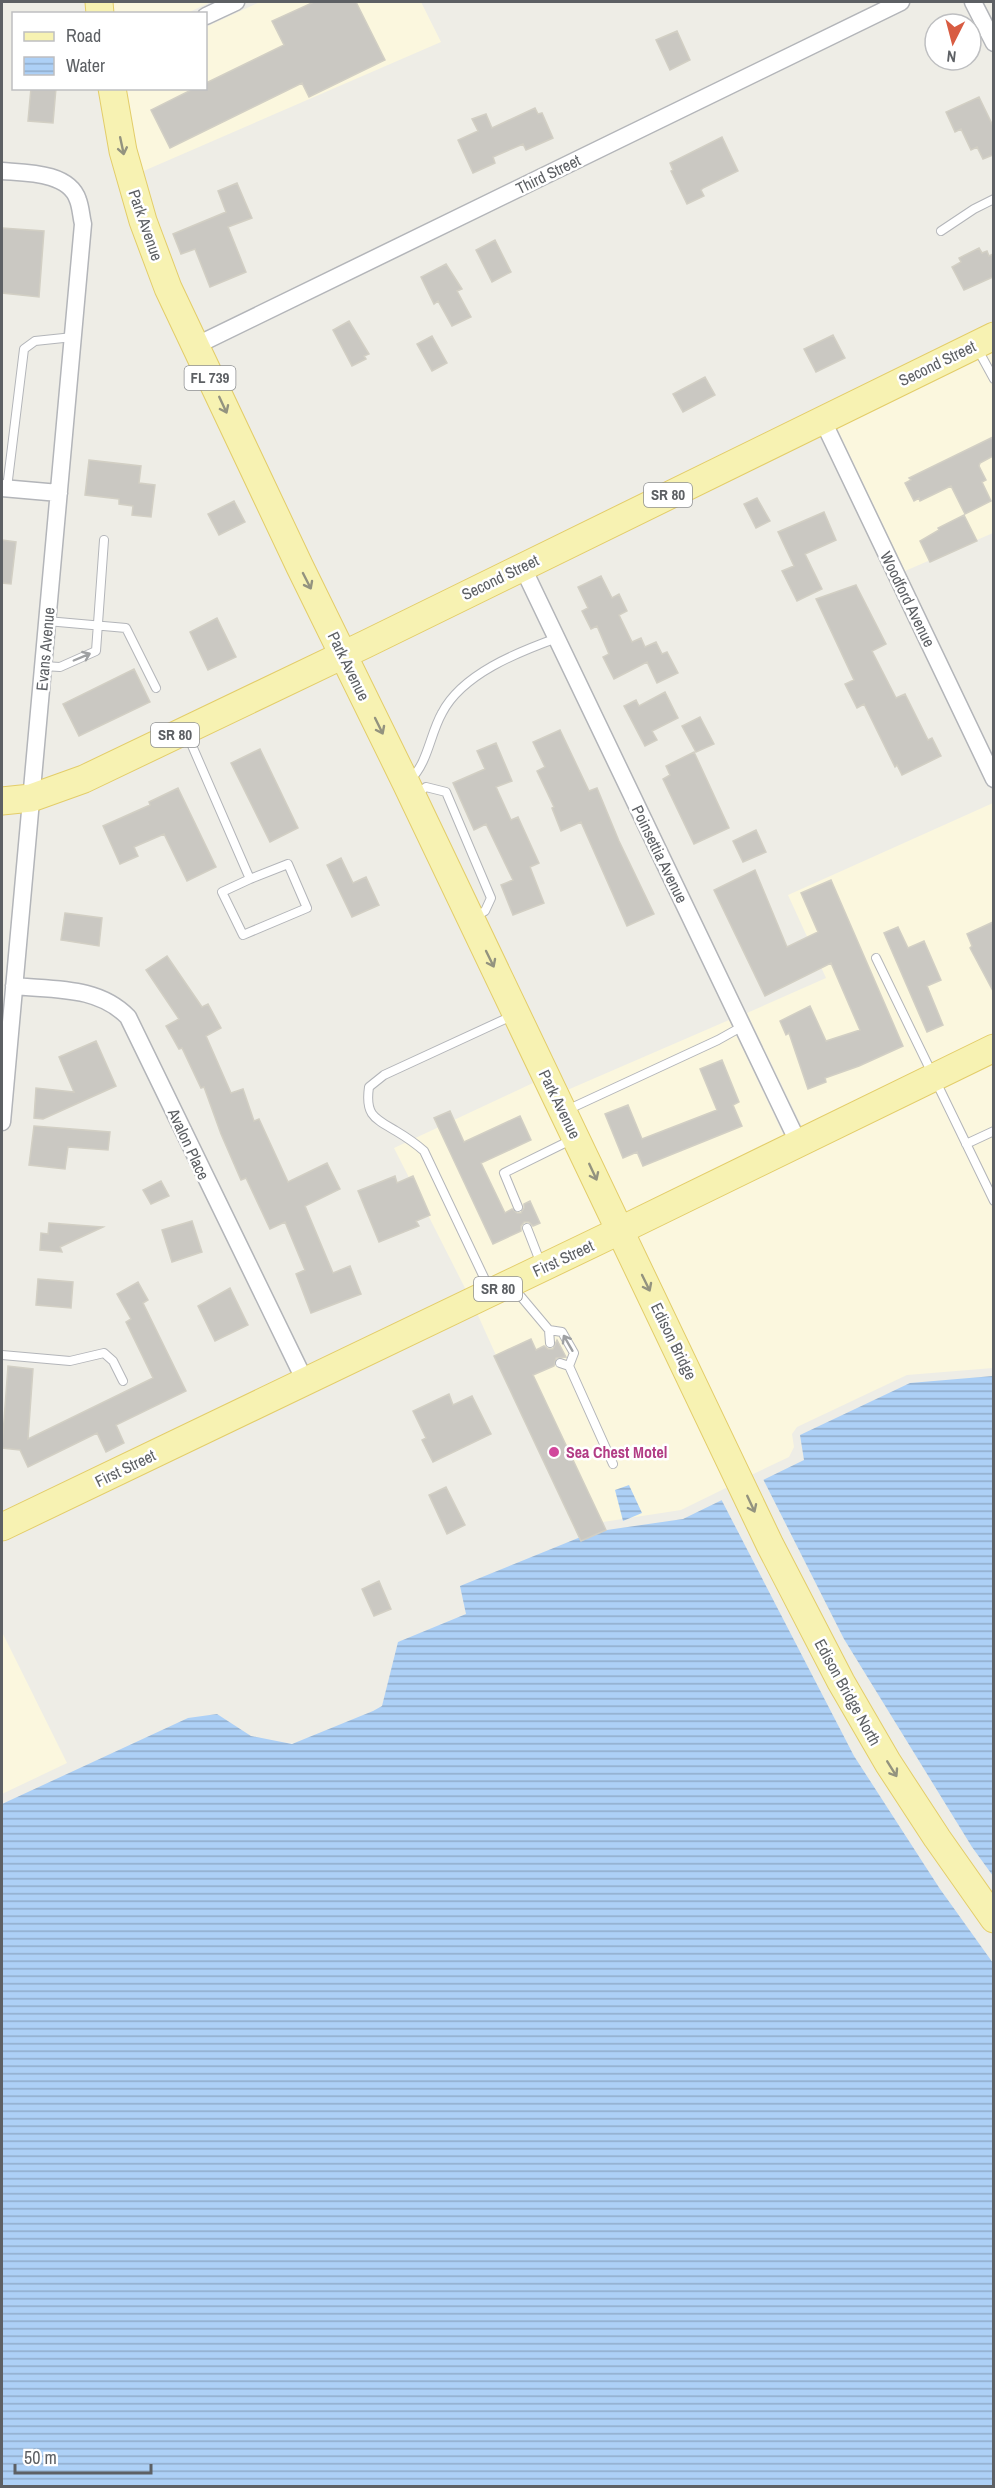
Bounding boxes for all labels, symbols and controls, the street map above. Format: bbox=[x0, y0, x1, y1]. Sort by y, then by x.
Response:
legend bbox=[12, 12, 207, 90]
north arrow bbox=[923, 12, 983, 72]
text: Road bbox=[66, 23, 101, 48]
text: N bbox=[946, 45, 957, 68]
text: Water bbox=[66, 53, 105, 78]
one-way arrow bbox=[117, 136, 129, 155]
street label: Third Street bbox=[512, 149, 584, 199]
street label: Park Avenue bbox=[124, 186, 168, 264]
street label: Second Street bbox=[895, 335, 980, 391]
road number: FL 739 bbox=[184, 366, 236, 390]
one-way arrow bbox=[218, 396, 230, 414]
road number: SR 80 bbox=[644, 483, 692, 507]
street label: Woodford Avenue bbox=[875, 548, 941, 650]
street label: Second Street bbox=[458, 549, 543, 605]
one-way arrow bbox=[302, 572, 313, 590]
street label: Evans Avenue bbox=[30, 606, 60, 692]
street label: Park Avenue bbox=[323, 628, 375, 704]
one-way arrow bbox=[73, 651, 91, 662]
one-way arrow bbox=[373, 717, 385, 735]
road number: SR 80 bbox=[151, 723, 199, 747]
street label: Poinsettia Avenue bbox=[627, 801, 693, 907]
one-way arrow bbox=[485, 949, 497, 967]
street label: Park Avenue bbox=[534, 1066, 586, 1142]
street label: Avalon Place bbox=[162, 1104, 215, 1183]
one-way arrow bbox=[587, 1163, 599, 1181]
street label: First Street bbox=[529, 1234, 597, 1282]
one-way arrow bbox=[641, 1274, 652, 1292]
road number: SR 80 bbox=[474, 1277, 522, 1301]
street label: Edison Bridge bbox=[646, 1299, 702, 1383]
one-way arrow bbox=[562, 1335, 574, 1352]
place label: Sea Chest Motel bbox=[566, 1441, 667, 1463]
street label: First Street bbox=[91, 1444, 159, 1492]
marker: Sea Chest Motel bbox=[547, 1445, 561, 1459]
one-way arrow bbox=[746, 1495, 758, 1513]
street label: Edison Bridge North bbox=[810, 1635, 886, 1749]
one-way arrow bbox=[887, 1760, 899, 1777]
scale bar bbox=[15, 2437, 152, 2475]
text: 50 m bbox=[24, 2445, 57, 2470]

